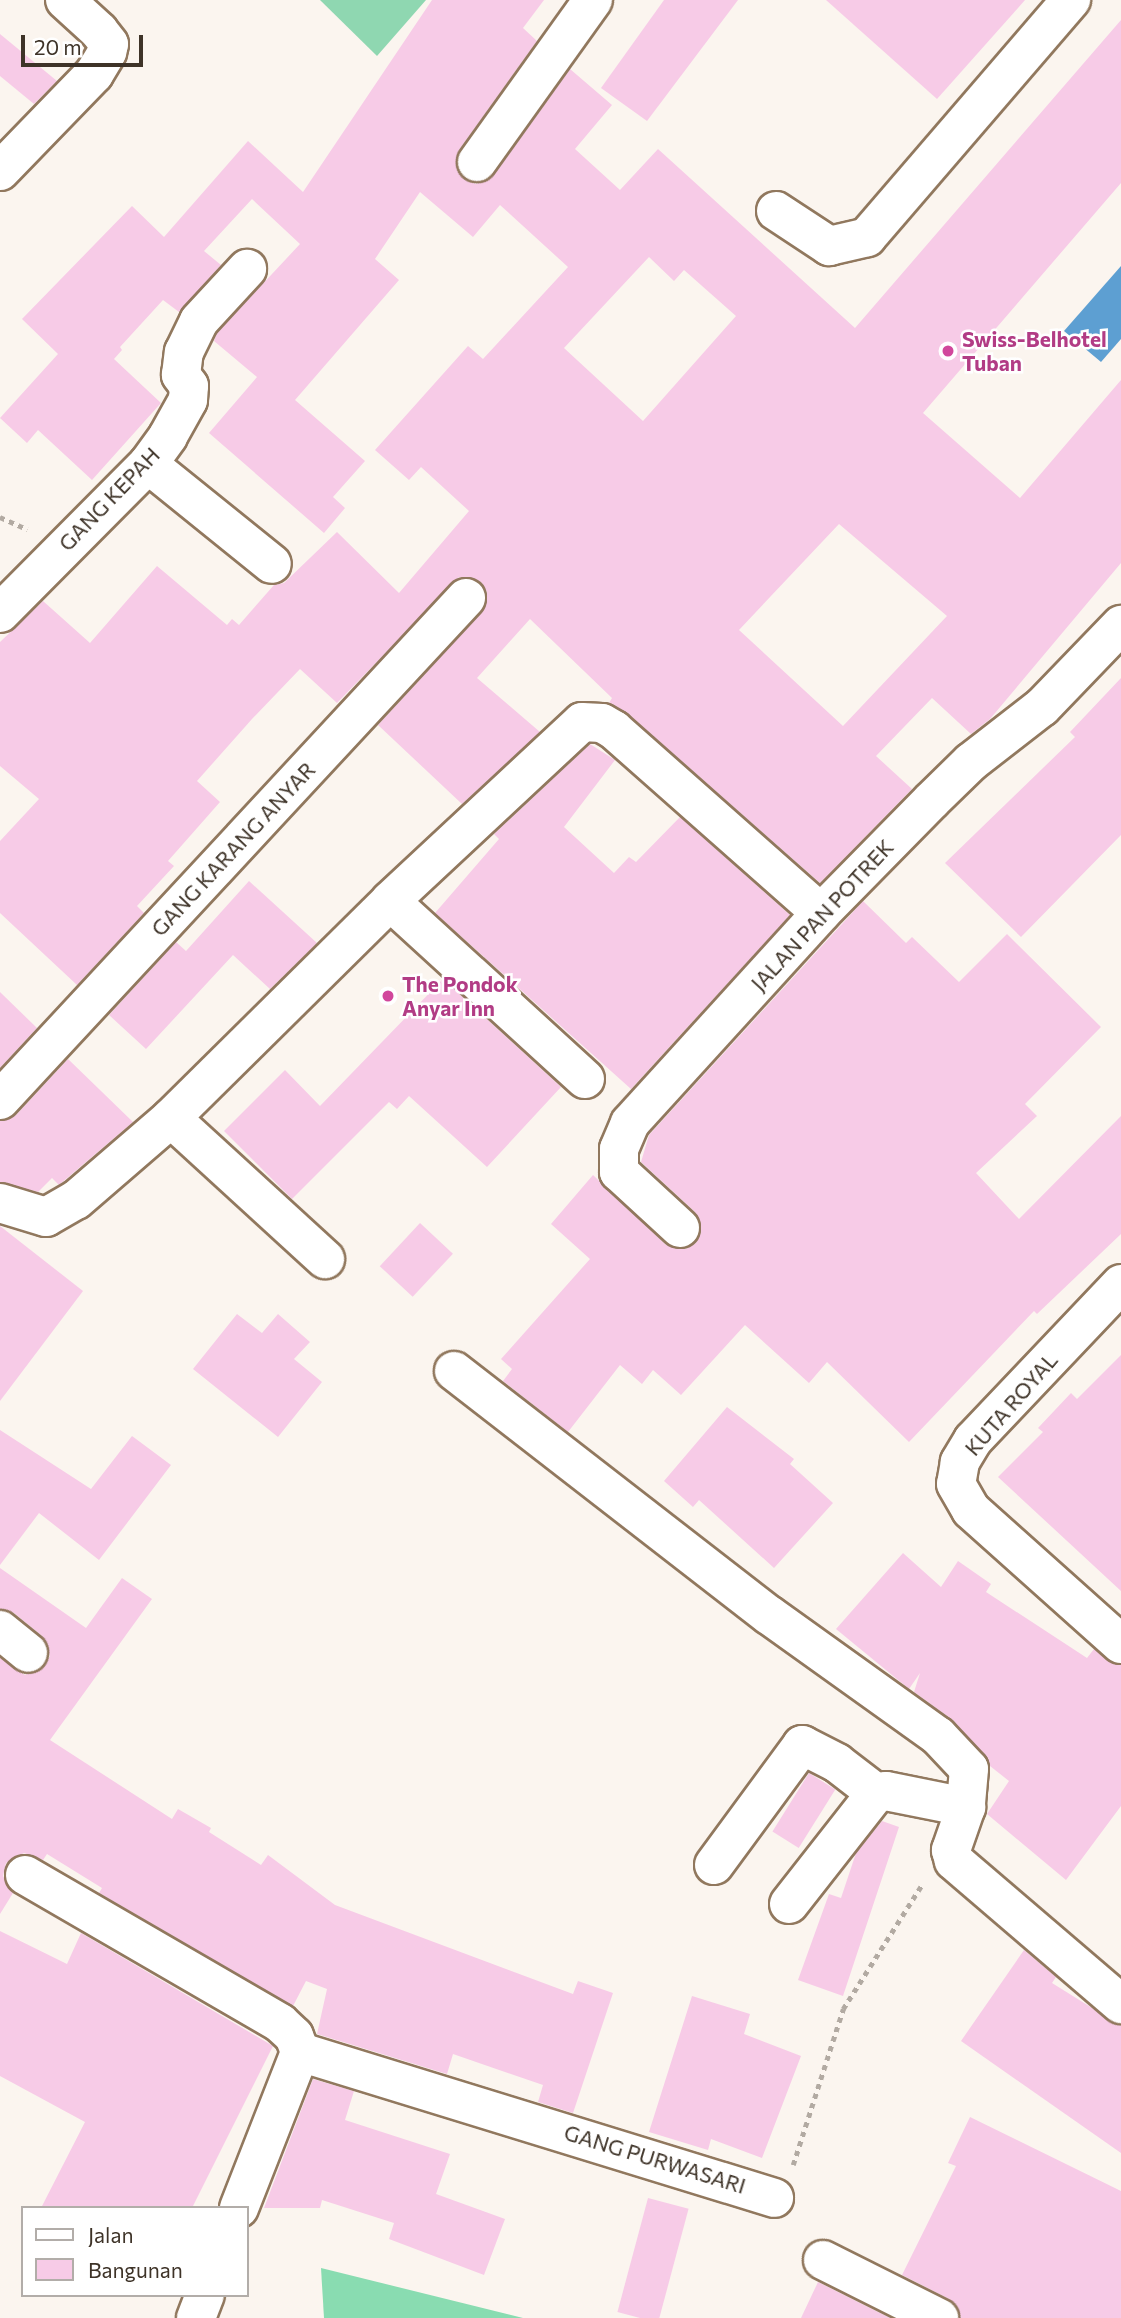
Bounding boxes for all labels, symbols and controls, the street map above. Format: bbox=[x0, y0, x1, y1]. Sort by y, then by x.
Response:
scale bar bbox=[24, 21, 147, 65]
text: 20 m bbox=[34, 34, 82, 59]
place label: Swiss-Belhotel Tuban bbox=[962, 326, 1107, 376]
marker: Swiss-Belhotel Tuban bbox=[940, 343, 956, 359]
street label: GANG KEPAH bbox=[53, 442, 165, 556]
street label: GANG KARANG ANYAR bbox=[146, 757, 320, 941]
street label: JALAN PAN POTREK bbox=[746, 834, 898, 996]
place label: The Pondok Anyar Inn bbox=[402, 971, 518, 1021]
marker: The Pondok Anyar Inn bbox=[380, 988, 396, 1004]
street label: KUTA ROYAL bbox=[959, 1347, 1063, 1461]
street label: GANG PURWASARI bbox=[561, 2119, 749, 2199]
legend bbox=[21, 2206, 248, 2297]
text: Jalan bbox=[88, 2222, 133, 2247]
text: Bangunan bbox=[88, 2257, 183, 2282]

